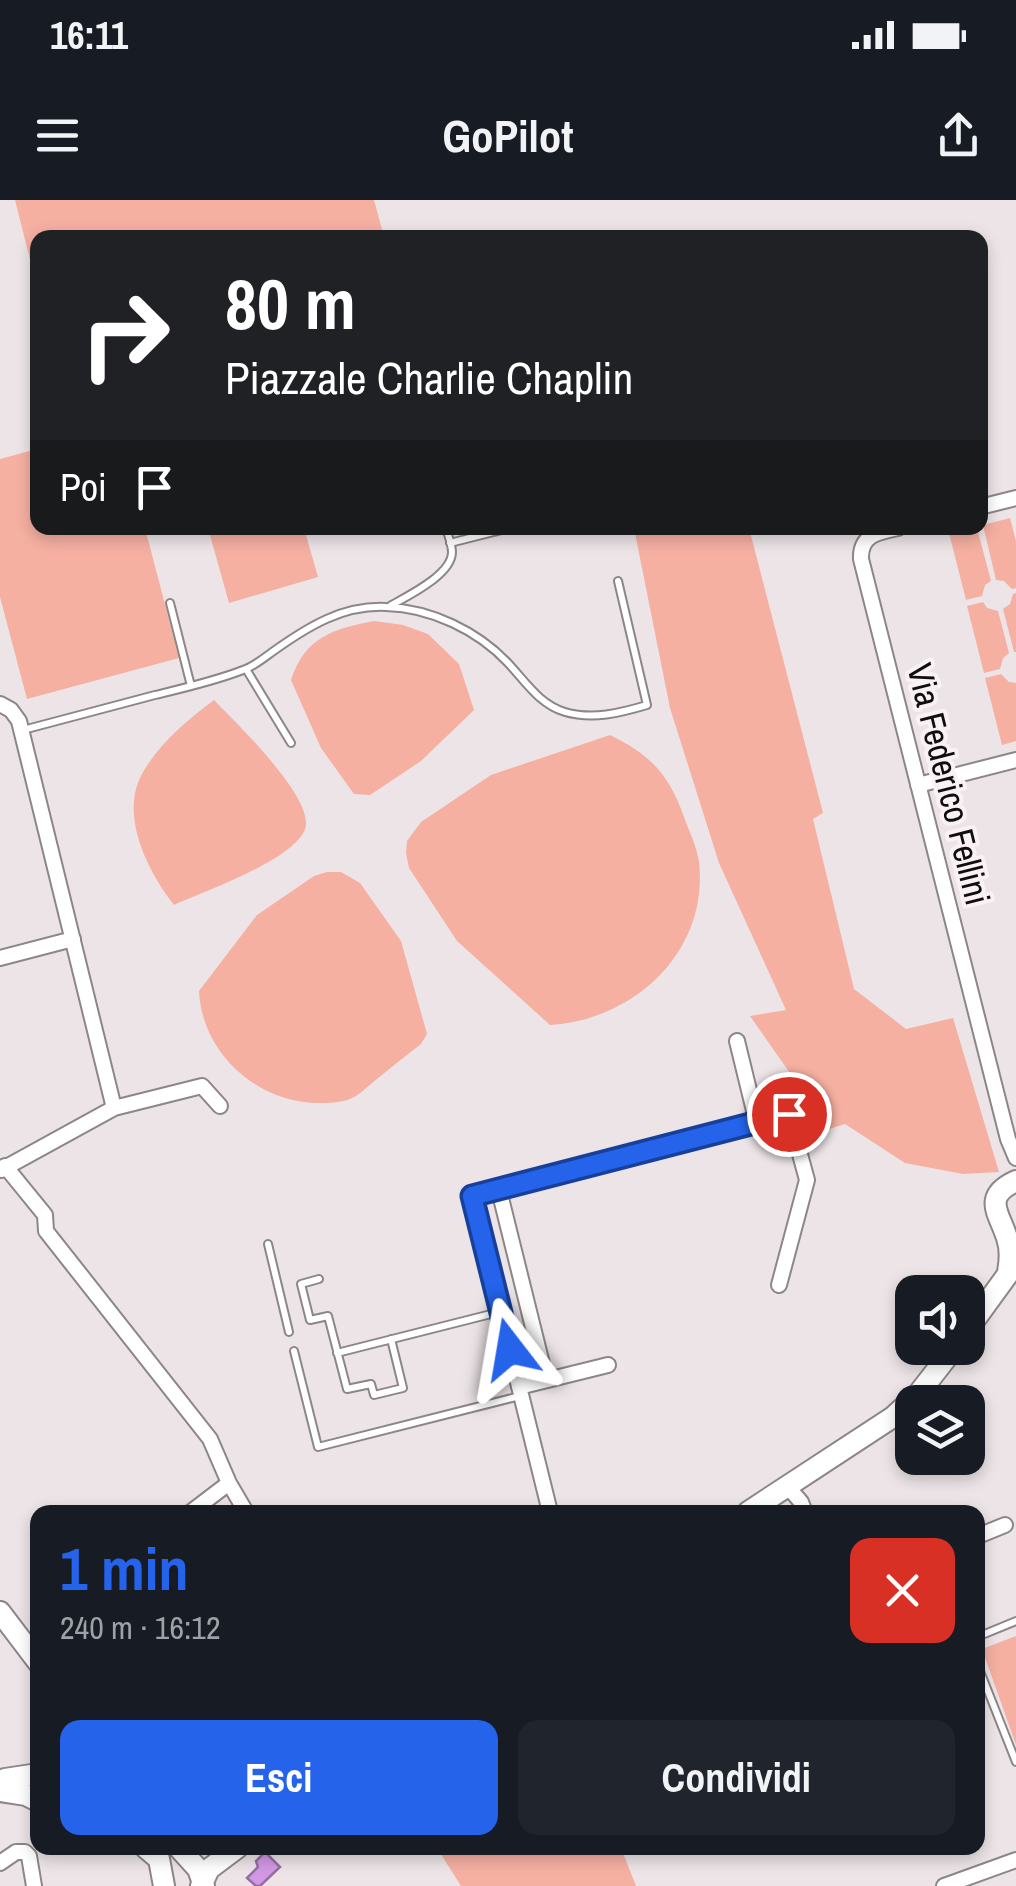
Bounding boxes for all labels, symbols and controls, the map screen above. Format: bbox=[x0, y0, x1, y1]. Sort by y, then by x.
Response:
text: 16:11 bbox=[50, 10, 128, 61]
text: GoPilot bbox=[442, 105, 574, 166]
icon: menu bbox=[30, 108, 85, 163]
icon: share bbox=[931, 108, 986, 163]
text: 80 m bbox=[225, 257, 356, 351]
icon: right bbox=[60, 270, 190, 400]
text: Piazzale Charlie Chaplin bbox=[225, 347, 633, 408]
icon: arrive bbox=[127, 460, 182, 515]
text: Poi bbox=[60, 462, 107, 513]
street label: Via Federico Fellini bbox=[896, 658, 1002, 910]
pin bbox=[747, 1072, 832, 1157]
icon: arrive bbox=[762, 1087, 817, 1142]
map controls bbox=[895, 1275, 985, 1475]
button: sound bbox=[895, 1275, 985, 1365]
position arrow bbox=[458, 1297, 562, 1401]
button: layers bbox=[895, 1385, 985, 1475]
text: 1 min bbox=[60, 1528, 189, 1609]
button: close bbox=[850, 1538, 955, 1643]
text: 240 m · 16:12 bbox=[60, 1606, 220, 1649]
button: Esci bbox=[60, 1720, 498, 1835]
button: Condividi bbox=[518, 1720, 955, 1835]

